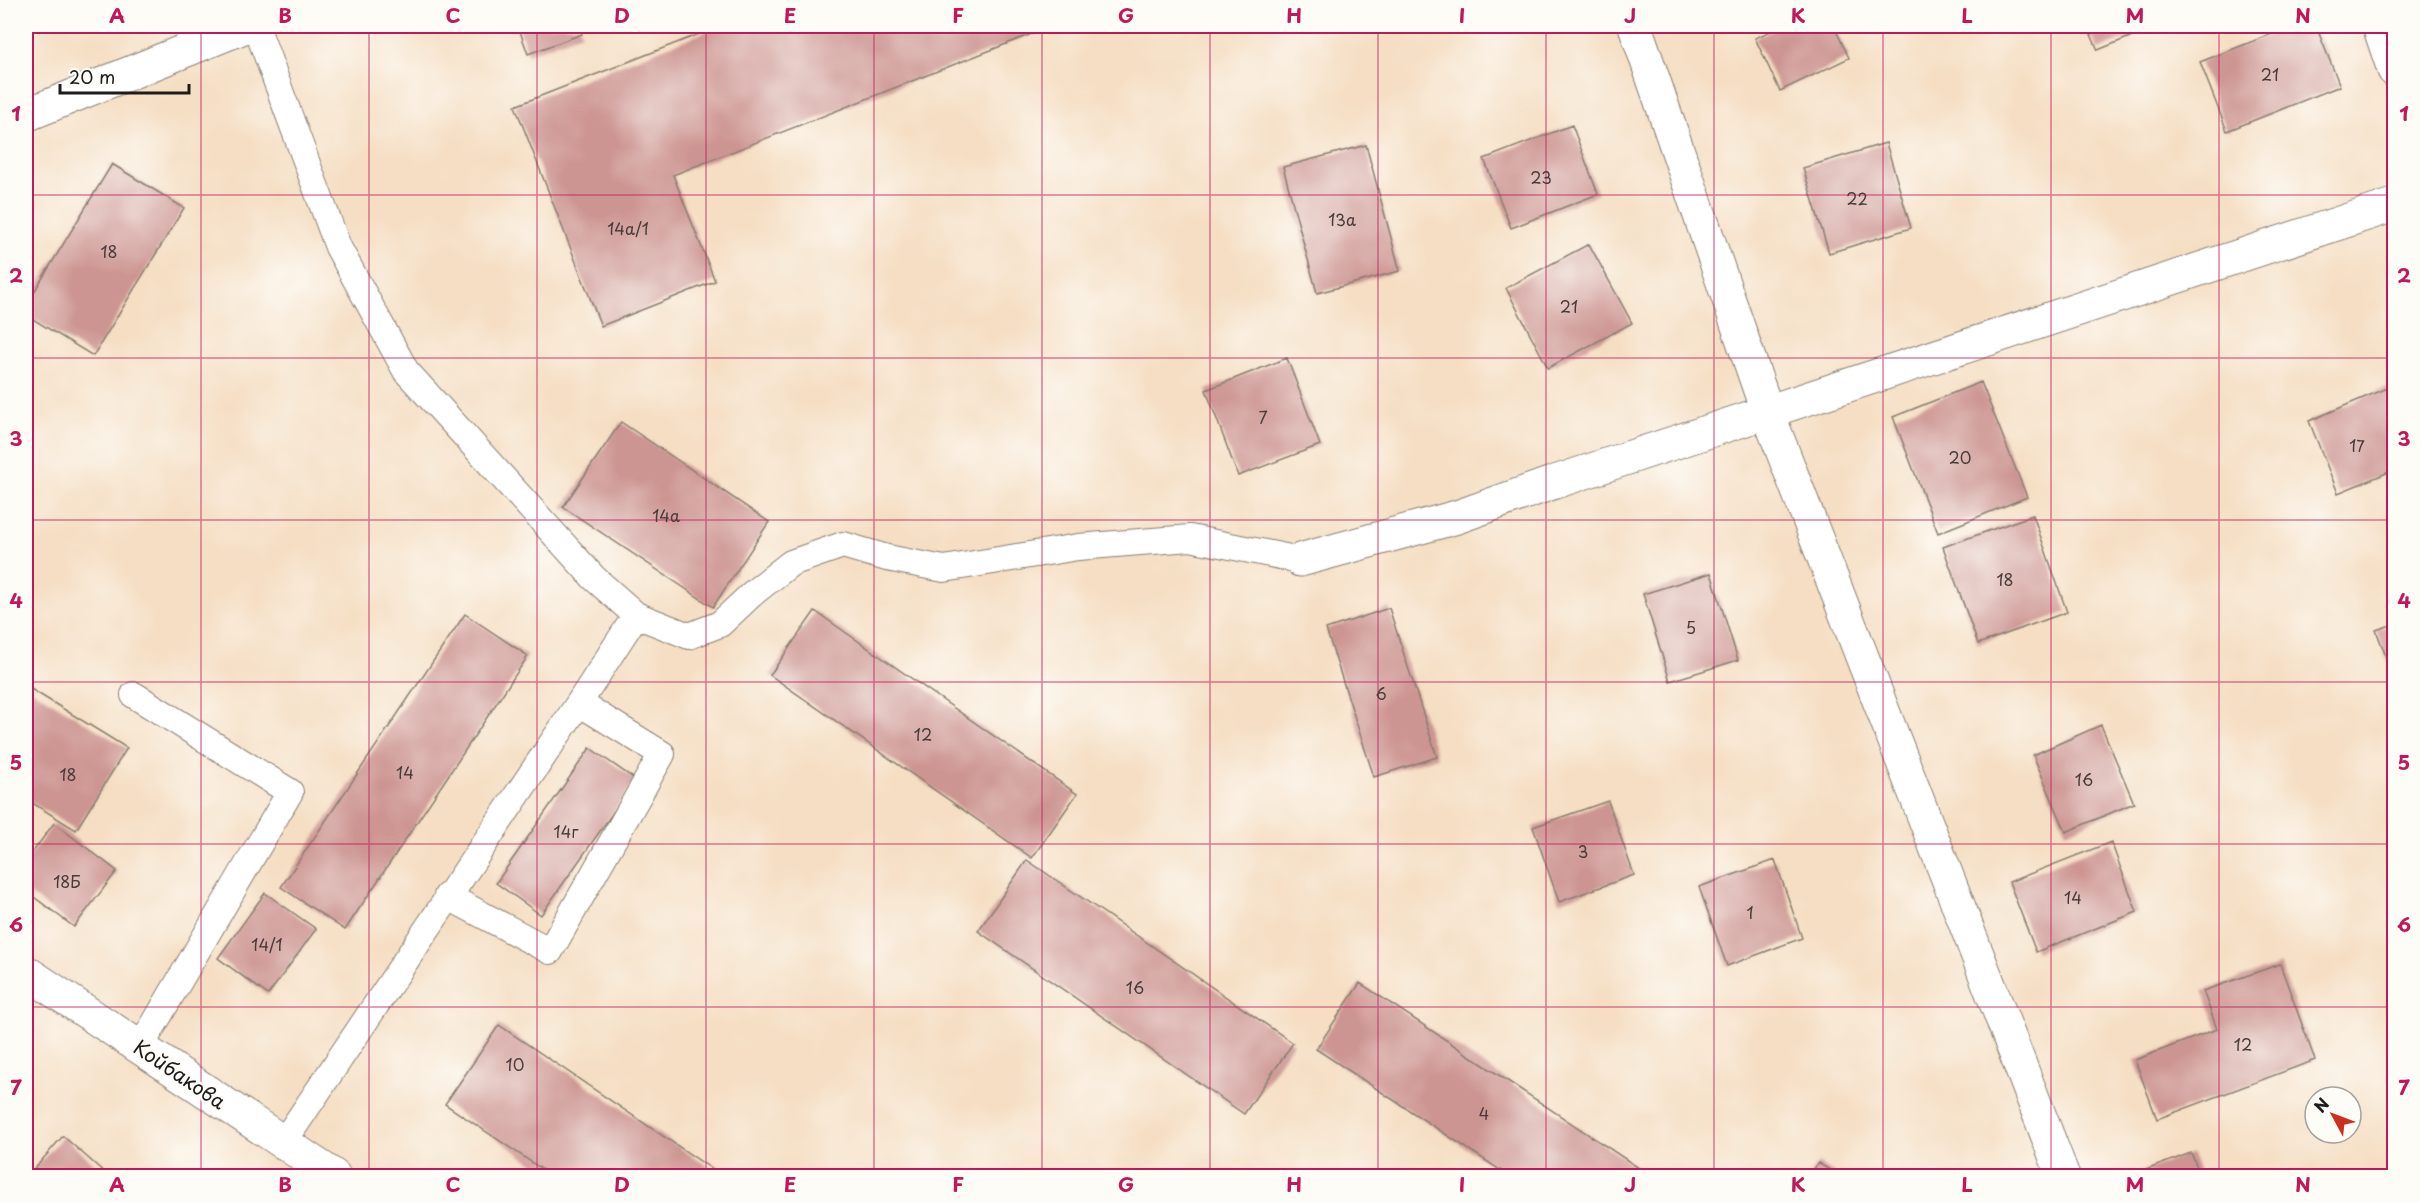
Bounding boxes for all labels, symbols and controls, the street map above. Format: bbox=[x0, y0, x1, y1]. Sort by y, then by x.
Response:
text: A bbox=[109, 0, 125, 30]
text: B bbox=[278, 0, 292, 30]
text: C bbox=[445, 0, 461, 30]
text: D bbox=[614, 0, 630, 30]
text: E bbox=[784, 0, 796, 30]
text: F bbox=[952, 0, 964, 30]
text: G bbox=[1118, 0, 1134, 30]
text: H bbox=[1286, 0, 1302, 30]
text: I bbox=[1459, 0, 1465, 30]
text: J bbox=[1624, 0, 1636, 30]
text: K bbox=[1791, 0, 1806, 30]
text: L bbox=[1961, 0, 1973, 30]
text: M bbox=[2126, 0, 2144, 30]
text: N bbox=[2295, 0, 2311, 30]
scale bar bbox=[60, 57, 189, 95]
house number: 21 bbox=[2261, 62, 2279, 86]
text: 20 m bbox=[69, 63, 115, 90]
text: 1 bbox=[11, 98, 21, 128]
text: 1 bbox=[2399, 98, 2409, 128]
house number: 23 bbox=[1530, 165, 1552, 189]
house number: 22 bbox=[1846, 186, 1868, 210]
house number: 13а bbox=[1328, 207, 1356, 231]
house number: 14а/1 bbox=[607, 216, 649, 240]
house number: 18 bbox=[100, 239, 118, 263]
text: 2 bbox=[9, 260, 23, 290]
text: 2 bbox=[2397, 260, 2411, 290]
house number: 21 bbox=[1560, 294, 1578, 318]
house number: 7 bbox=[1258, 405, 1268, 429]
text: 3 bbox=[9, 423, 23, 453]
text: 3 bbox=[2397, 423, 2411, 453]
house number: 17 bbox=[2349, 433, 2365, 457]
house number: 20 bbox=[1949, 445, 1971, 469]
house number: 14а bbox=[652, 503, 680, 527]
house number: 18 bbox=[1996, 567, 2014, 591]
text: 4 bbox=[9, 585, 23, 615]
text: 4 bbox=[2397, 585, 2411, 615]
house number: 5 bbox=[1686, 615, 1696, 639]
house number: 6 bbox=[1375, 681, 1387, 705]
house number: 12 bbox=[914, 722, 932, 746]
text: 5 bbox=[10, 747, 22, 777]
text: 5 bbox=[2398, 747, 2410, 777]
house number: 14 bbox=[396, 760, 414, 784]
house number: 18 bbox=[59, 762, 77, 786]
house number: 16 bbox=[2075, 767, 2093, 791]
house number: 14г bbox=[554, 819, 579, 843]
house number: 3 bbox=[1578, 839, 1588, 863]
house number: 18Б bbox=[53, 869, 81, 893]
house number: 14 bbox=[2064, 885, 2082, 909]
house number: 1 bbox=[1746, 900, 1754, 924]
text: 6 bbox=[9, 909, 23, 939]
text: 6 bbox=[2397, 909, 2411, 939]
house number: 14/1 bbox=[251, 932, 283, 956]
house number: 16 bbox=[1126, 975, 1144, 999]
street label: Койбакова bbox=[128, 1032, 233, 1116]
house number: 12 bbox=[2234, 1032, 2252, 1056]
house number: 10 bbox=[506, 1052, 524, 1076]
text: 7 bbox=[10, 1072, 22, 1102]
text: 7 bbox=[2398, 1072, 2410, 1102]
north arrow bbox=[2303, 1085, 2363, 1145]
text: N bbox=[2308, 1092, 2334, 1117]
house number: 4 bbox=[1479, 1101, 1489, 1125]
text: A bbox=[109, 1169, 125, 1199]
text: B bbox=[278, 1169, 292, 1199]
text: C bbox=[445, 1169, 461, 1199]
text: D bbox=[614, 1169, 630, 1199]
text: E bbox=[784, 1169, 796, 1199]
text: F bbox=[952, 1169, 964, 1199]
text: G bbox=[1118, 1169, 1134, 1199]
text: H bbox=[1286, 1169, 1302, 1199]
text: I bbox=[1459, 1169, 1465, 1199]
text: J bbox=[1624, 1169, 1636, 1199]
text: K bbox=[1791, 1169, 1806, 1199]
text: L bbox=[1961, 1169, 1973, 1199]
text: M bbox=[2126, 1169, 2144, 1199]
text: N bbox=[2295, 1169, 2311, 1199]

